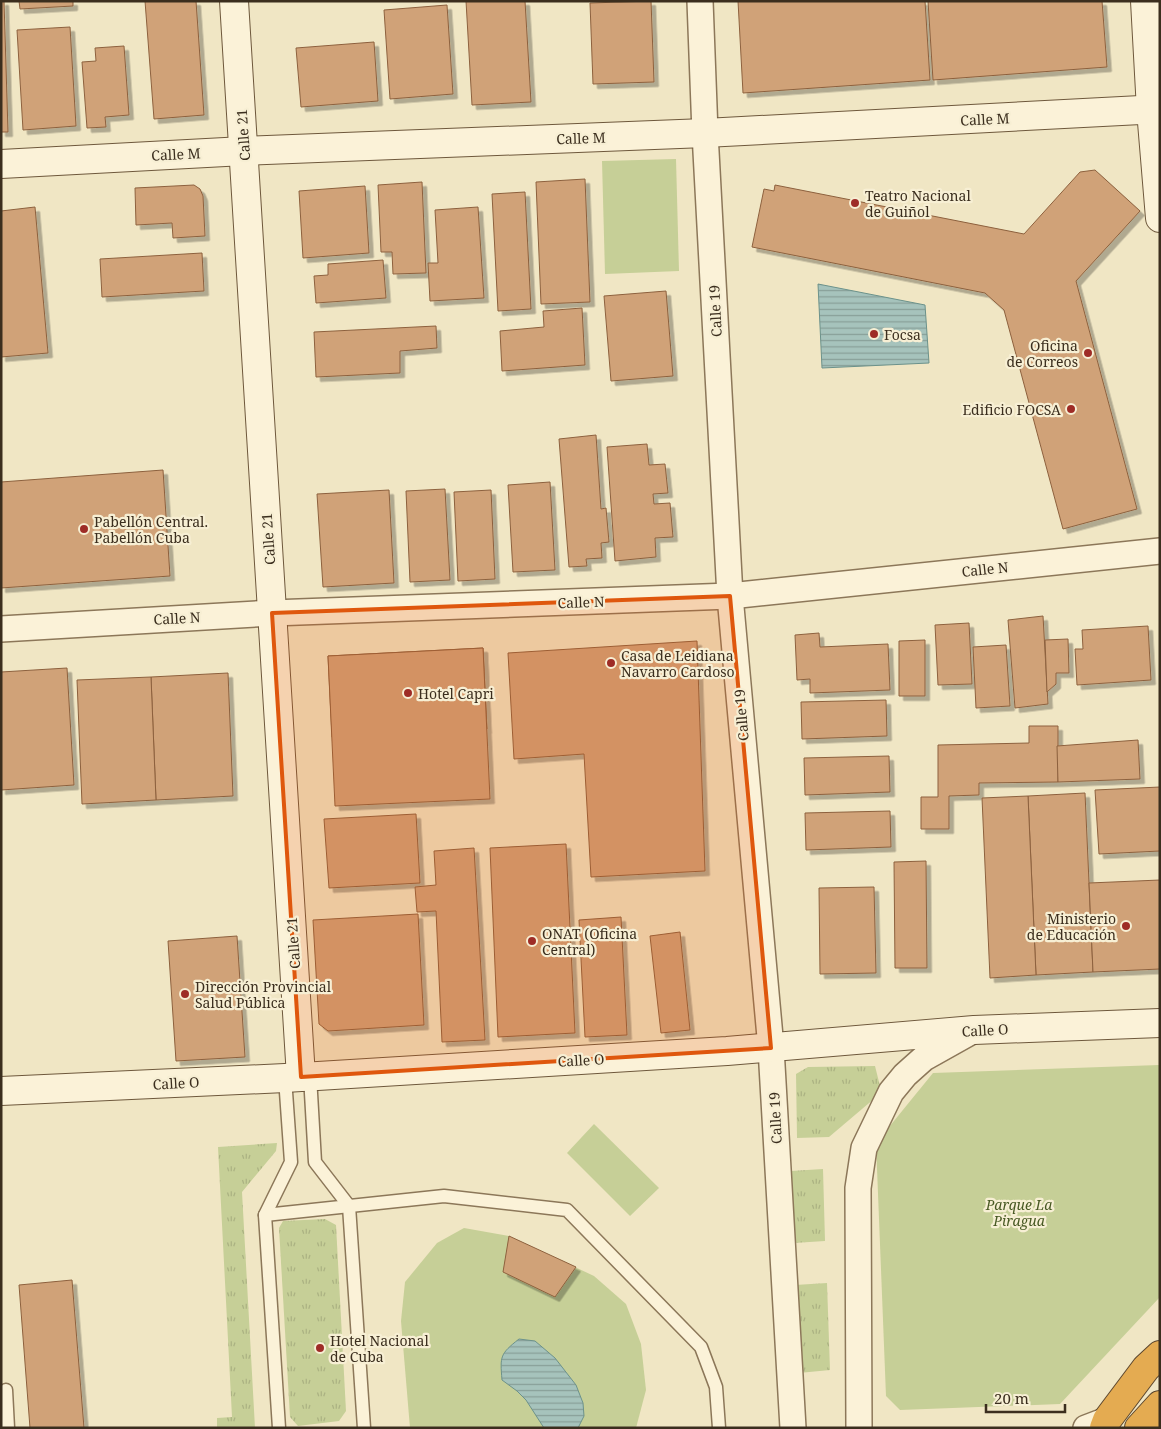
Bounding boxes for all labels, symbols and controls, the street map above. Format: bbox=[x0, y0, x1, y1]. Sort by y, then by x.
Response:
street label: Calle 21 bbox=[232, 108, 254, 162]
street label: Calle M bbox=[960, 108, 1010, 130]
street label: Calle M bbox=[556, 128, 606, 148]
street label: Calle M bbox=[151, 143, 201, 165]
place label: Teatro Nacional de Guiñol bbox=[865, 186, 971, 221]
marker: Teatro Nacional de Guiñol bbox=[849, 197, 861, 209]
street label: Calle 19 bbox=[704, 285, 726, 337]
place label: Focsa bbox=[884, 325, 921, 344]
marker: Focsa bbox=[868, 328, 880, 340]
place label: Oficina de Correos bbox=[1007, 336, 1078, 371]
marker: Oficina de Correos bbox=[1082, 347, 1094, 359]
place label: Edificio FOCSA bbox=[962, 400, 1061, 419]
marker: Edificio FOCSA bbox=[1065, 403, 1077, 415]
place label: Pabellón Central. Pabellón Cuba bbox=[94, 512, 208, 547]
street label: Calle 21 bbox=[257, 512, 279, 566]
marker: Pabellón Central. Pabellón Cuba bbox=[78, 523, 90, 535]
street label: Calle N bbox=[961, 557, 1010, 581]
street label: Calle N bbox=[557, 592, 605, 612]
street label: Calle N bbox=[153, 607, 201, 629]
place label: Casa de Leidiana Navarro Cardoso bbox=[621, 646, 735, 681]
marker: Casa de Leidiana Navarro Cardoso bbox=[605, 657, 617, 669]
place label: Hotel Capri bbox=[418, 684, 494, 703]
marker: Hotel Capri bbox=[402, 687, 414, 699]
street label: Calle 19 bbox=[729, 688, 753, 742]
place label: Ministerio de Educación bbox=[1027, 909, 1116, 944]
street label: Calle 21 bbox=[282, 916, 304, 970]
marker: Ministerio de Educación bbox=[1120, 920, 1132, 932]
place label: ONAT (Oficina Central) bbox=[542, 924, 637, 959]
marker: ONAT (Oficina Central) bbox=[526, 935, 538, 947]
place label: Dirección Provincial Salud Pública bbox=[195, 977, 332, 1012]
marker: Dirección Provincial Salud Pública bbox=[179, 988, 191, 1000]
street label: Calle O bbox=[961, 1019, 1009, 1041]
street label: Calle O bbox=[557, 1049, 605, 1071]
street label: Calle O bbox=[152, 1072, 200, 1094]
street label: Calle 19 bbox=[764, 1092, 786, 1144]
park label: Parque La Piragua bbox=[985, 1195, 1053, 1230]
place label: Hotel Nacional de Cuba bbox=[330, 1331, 429, 1366]
marker: Hotel Nacional de Cuba bbox=[314, 1342, 326, 1354]
scale bar bbox=[986, 1382, 1065, 1414]
text: 20 m bbox=[994, 1388, 1029, 1408]

